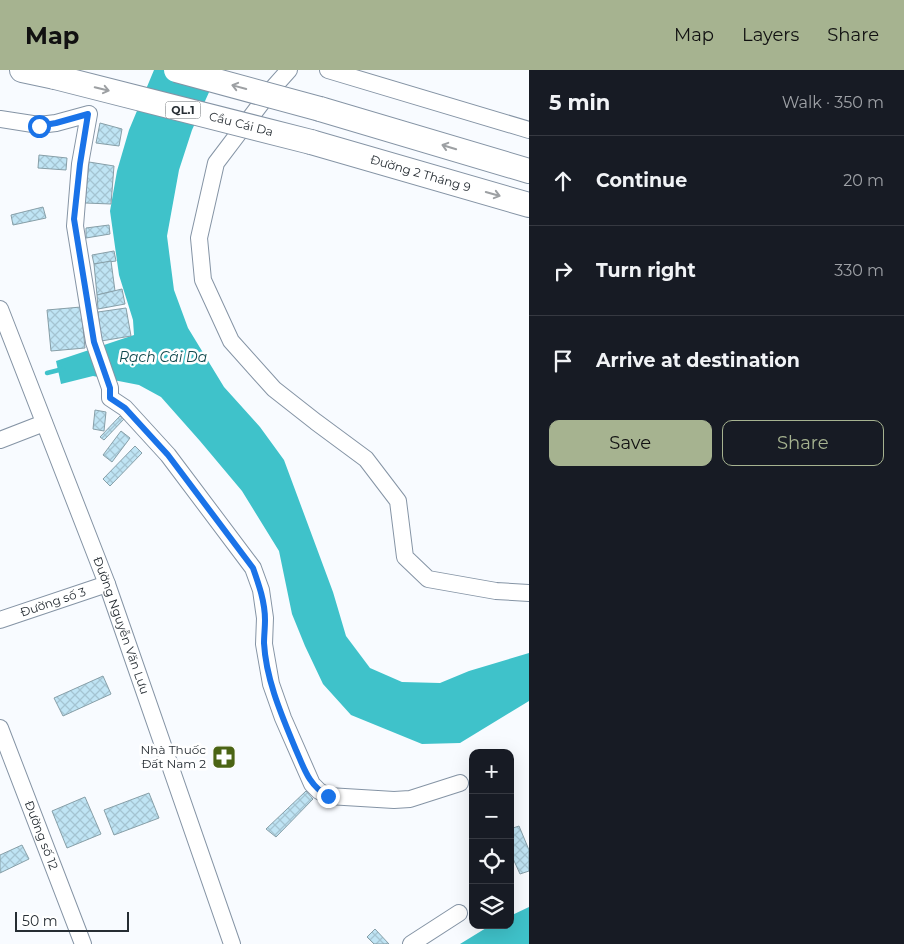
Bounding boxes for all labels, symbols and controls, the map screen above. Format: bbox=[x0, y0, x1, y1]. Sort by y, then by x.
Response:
text: Map bbox=[25, 21, 79, 50]
text: Map bbox=[674, 24, 714, 46]
text: Layers bbox=[742, 24, 799, 46]
text: Share bbox=[827, 24, 879, 46]
one-way arrow bbox=[231, 82, 247, 91]
one-way arrow bbox=[93, 85, 109, 94]
text: 5 min bbox=[549, 90, 610, 115]
text: Walk · 350 m bbox=[782, 93, 884, 112]
road number: QL.1 bbox=[166, 102, 200, 118]
street label: Cầu Cái Da bbox=[208, 108, 275, 139]
route start bbox=[28, 115, 51, 138]
one-way arrow bbox=[441, 142, 457, 152]
street label: Đường 2 Tháng 9 bbox=[369, 152, 473, 195]
icon: ahead bbox=[549, 167, 577, 195]
text: Continue bbox=[596, 169, 687, 192]
text: 20 m bbox=[843, 171, 884, 190]
one-way arrow bbox=[484, 190, 500, 200]
icon: right bbox=[549, 257, 577, 285]
text: Turn right bbox=[596, 259, 696, 282]
text: 330 m bbox=[834, 261, 884, 280]
icon: arrive bbox=[549, 347, 577, 375]
water label: Rạch Cái Da bbox=[119, 348, 207, 366]
text: Arrive at destination bbox=[596, 349, 800, 372]
button: Save bbox=[549, 420, 712, 466]
button: Share bbox=[722, 420, 884, 466]
street label: Đường Nguyễn Văn Lưu bbox=[90, 554, 153, 696]
street label: Đường số 3 bbox=[18, 584, 88, 620]
place label: Nhà Thuốc Đất Nam 2 bbox=[141, 742, 206, 771]
pharmacy icon: Nhà Thuốc Đất Nam 2 bbox=[211, 744, 237, 770]
map controls bbox=[469, 749, 514, 929]
button: + bbox=[469, 749, 514, 794]
route end bbox=[317, 785, 340, 808]
button: − bbox=[469, 794, 514, 839]
street label: Đường số 12 bbox=[22, 799, 62, 872]
button: locate bbox=[469, 839, 514, 884]
button: layers bbox=[469, 884, 514, 929]
scale bar bbox=[15, 909, 129, 932]
text: 50 m bbox=[22, 912, 58, 930]

